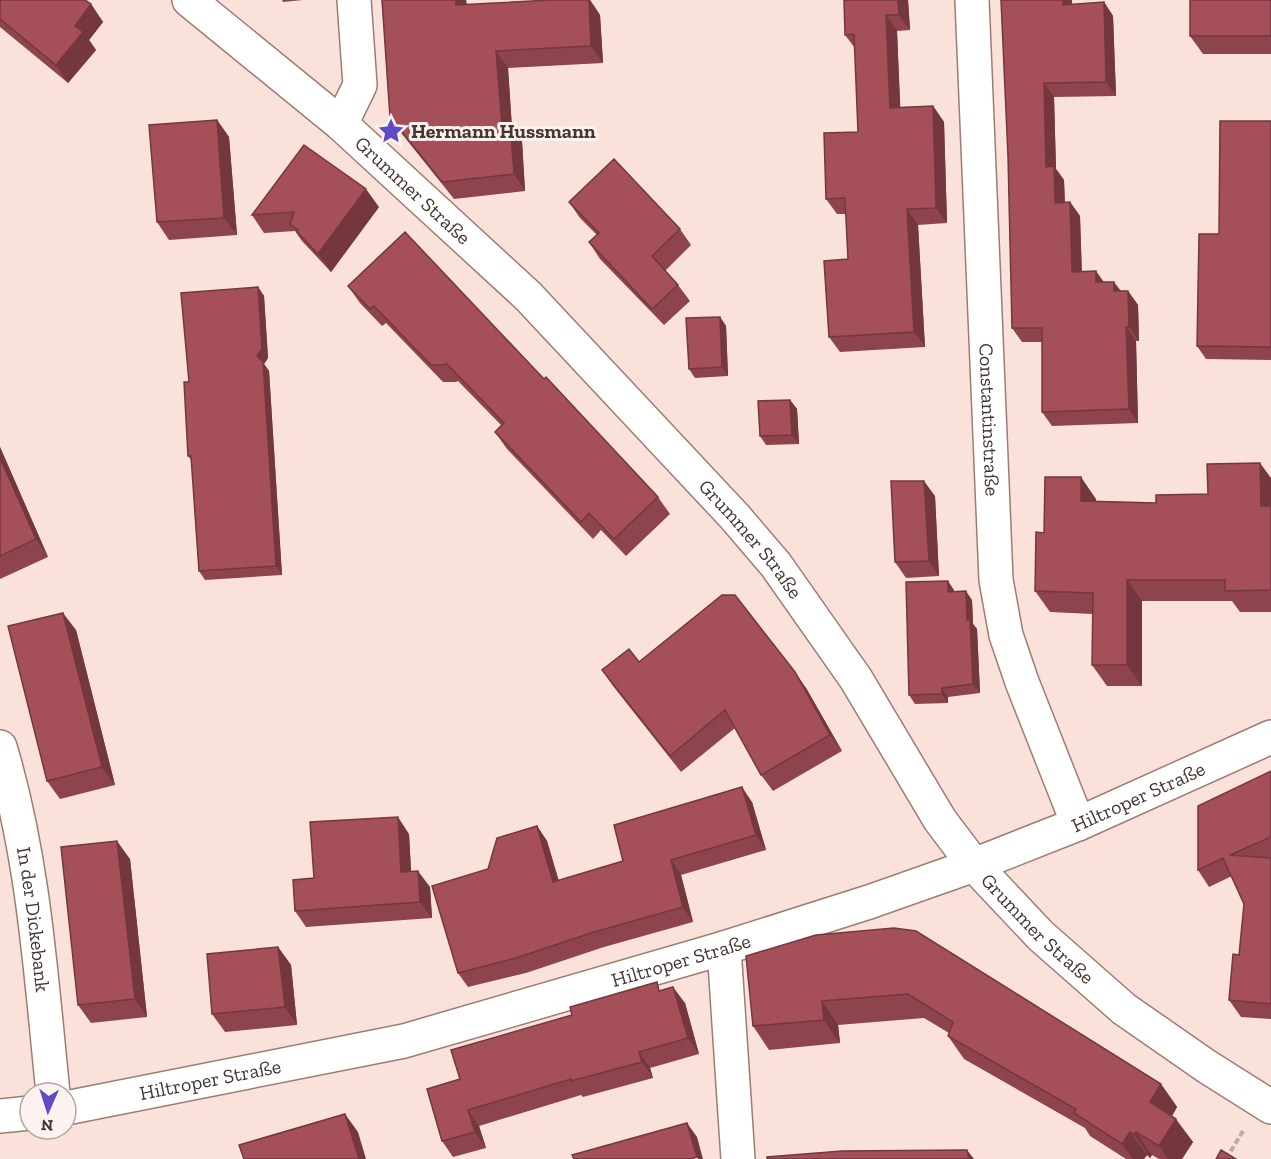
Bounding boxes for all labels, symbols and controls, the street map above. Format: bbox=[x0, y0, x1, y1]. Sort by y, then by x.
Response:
place icon: Hermann Hussmann bbox=[376, 116, 406, 146]
place label: Hermann Hussmann bbox=[411, 119, 596, 143]
street label: Grummer Straße bbox=[350, 131, 476, 249]
street label: Constantinstraße bbox=[974, 343, 1005, 497]
street label: Grummer Straße bbox=[694, 474, 808, 603]
street label: Hiltroper Straße bbox=[1068, 756, 1209, 837]
street label: In der Dickebank bbox=[12, 845, 55, 994]
street label: Grummer Straße bbox=[976, 868, 1099, 989]
street label: Hiltroper Straße bbox=[609, 928, 753, 992]
street label: Hiltroper Straße bbox=[137, 1054, 283, 1105]
north arrow bbox=[18, 1081, 78, 1141]
text: N bbox=[41, 1116, 54, 1135]

